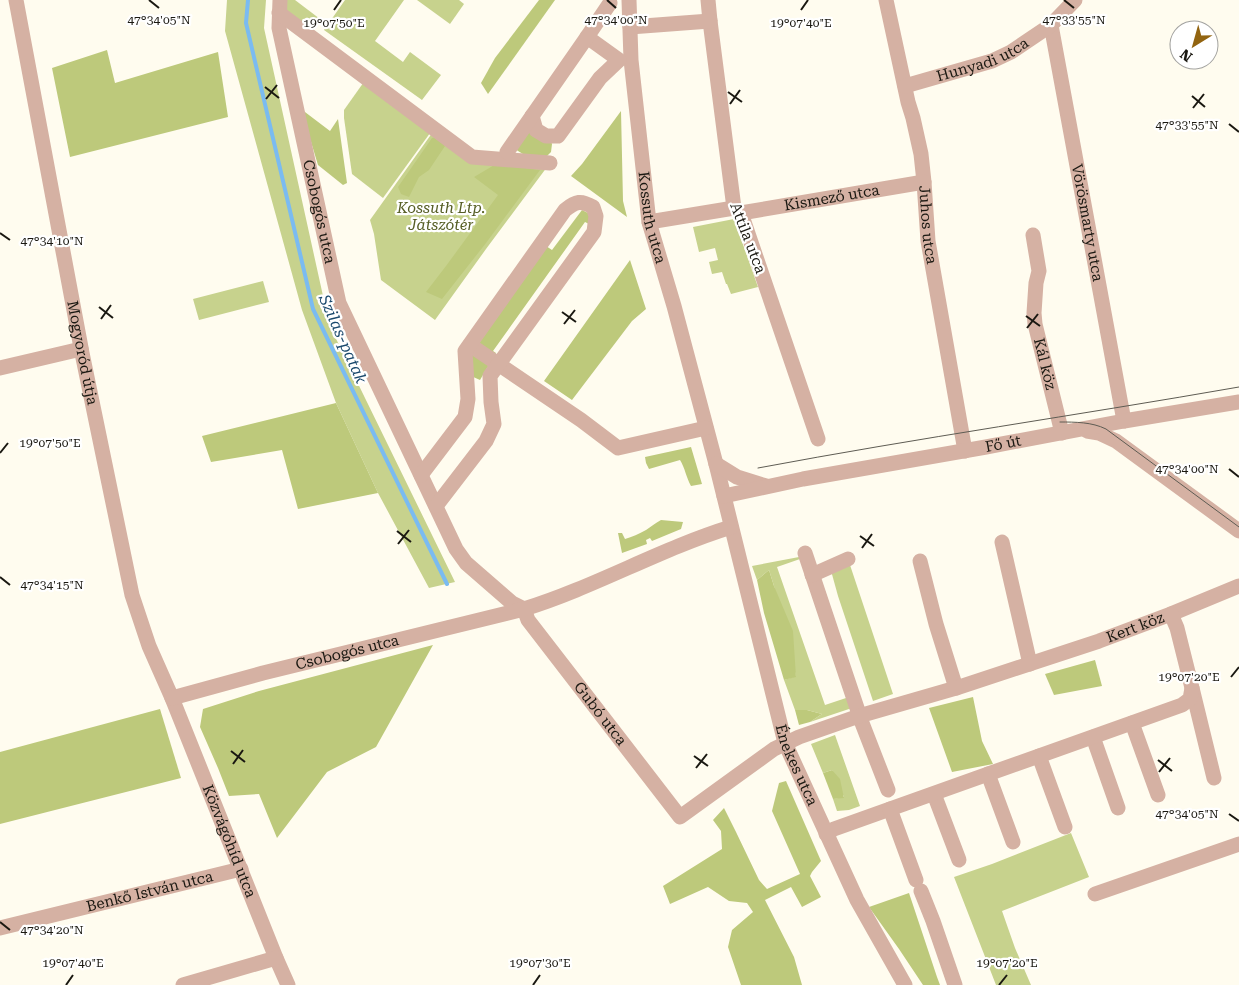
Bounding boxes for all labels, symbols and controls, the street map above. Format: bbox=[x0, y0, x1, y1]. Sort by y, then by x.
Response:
text: 47°34'05"N bbox=[127, 13, 191, 27]
text: 47°34'00"N bbox=[584, 13, 648, 27]
text: 47°33'55"N bbox=[1042, 13, 1106, 27]
text: 19°07'50"E bbox=[303, 16, 365, 30]
text: 19°07'40"E bbox=[770, 16, 832, 30]
north arrow bbox=[1169, 20, 1219, 70]
street label: Hunyadi utca bbox=[934, 34, 1032, 85]
text: N bbox=[1177, 46, 1195, 65]
text: 47°33'55"N bbox=[1155, 118, 1219, 132]
street label: Csobogós utca bbox=[299, 158, 339, 265]
street label: Vörösmarty utca bbox=[1068, 162, 1107, 283]
street label: Kossuth utca bbox=[634, 170, 670, 266]
street label: Kismező utca bbox=[783, 181, 881, 215]
street label: Juhos utca bbox=[915, 185, 941, 265]
park label: Kossuth Ltp. Játszótér bbox=[396, 199, 485, 234]
street label: Attila utca bbox=[726, 200, 770, 276]
text: 47°34'10"N bbox=[20, 234, 84, 248]
water label: Szilas-patak bbox=[315, 291, 371, 387]
street label: Mogyoród útja bbox=[63, 299, 102, 407]
street label: Kál köz bbox=[1030, 336, 1060, 392]
street label: Fő út bbox=[984, 431, 1023, 456]
text: 19°07'50"E bbox=[19, 436, 81, 450]
text: 47°34'00"N bbox=[1155, 462, 1219, 476]
text: 47°34'15"N bbox=[20, 578, 84, 592]
street label: Kert köz bbox=[1104, 608, 1166, 646]
street label: Csobogós utca bbox=[294, 631, 401, 674]
text: 19°07'20"E bbox=[1158, 670, 1220, 684]
street label: Gubó utca bbox=[570, 678, 630, 749]
street label: Énekes utca bbox=[772, 722, 822, 809]
street label: Közvágóhíd utca bbox=[199, 782, 260, 900]
text: 47°34'05"N bbox=[1155, 807, 1219, 821]
street label: Benkő István utca bbox=[84, 867, 215, 916]
text: 47°34'20"N bbox=[20, 923, 84, 937]
text: 19°07'40"E bbox=[42, 956, 104, 970]
text: 19°07'30"E bbox=[509, 956, 571, 970]
text: 19°07'20"E bbox=[976, 956, 1038, 970]

